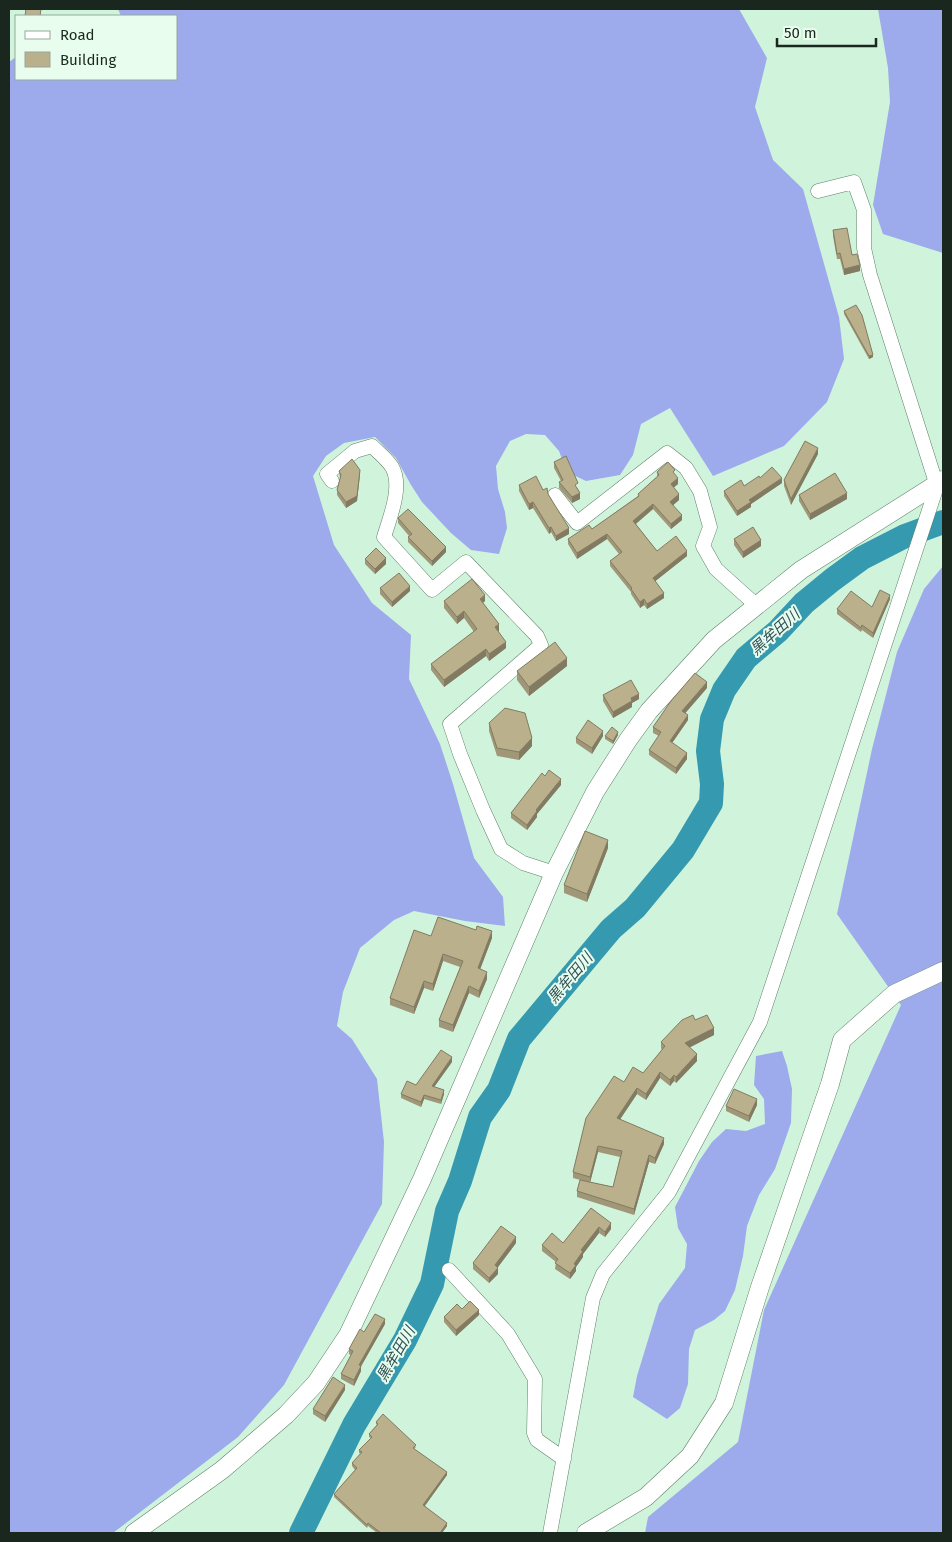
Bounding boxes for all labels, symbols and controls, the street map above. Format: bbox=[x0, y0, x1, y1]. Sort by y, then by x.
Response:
legend bbox=[15, 15, 178, 80]
scale bar bbox=[777, 15, 876, 47]
text: 50 m bbox=[784, 24, 817, 42]
text: Road bbox=[60, 26, 95, 44]
text: Building bbox=[60, 51, 116, 69]
water label: 黒牟田川 bbox=[747, 604, 805, 659]
water label: 黒牟田川 bbox=[544, 948, 597, 1007]
water label: 黒牟田川 bbox=[373, 1322, 420, 1384]

